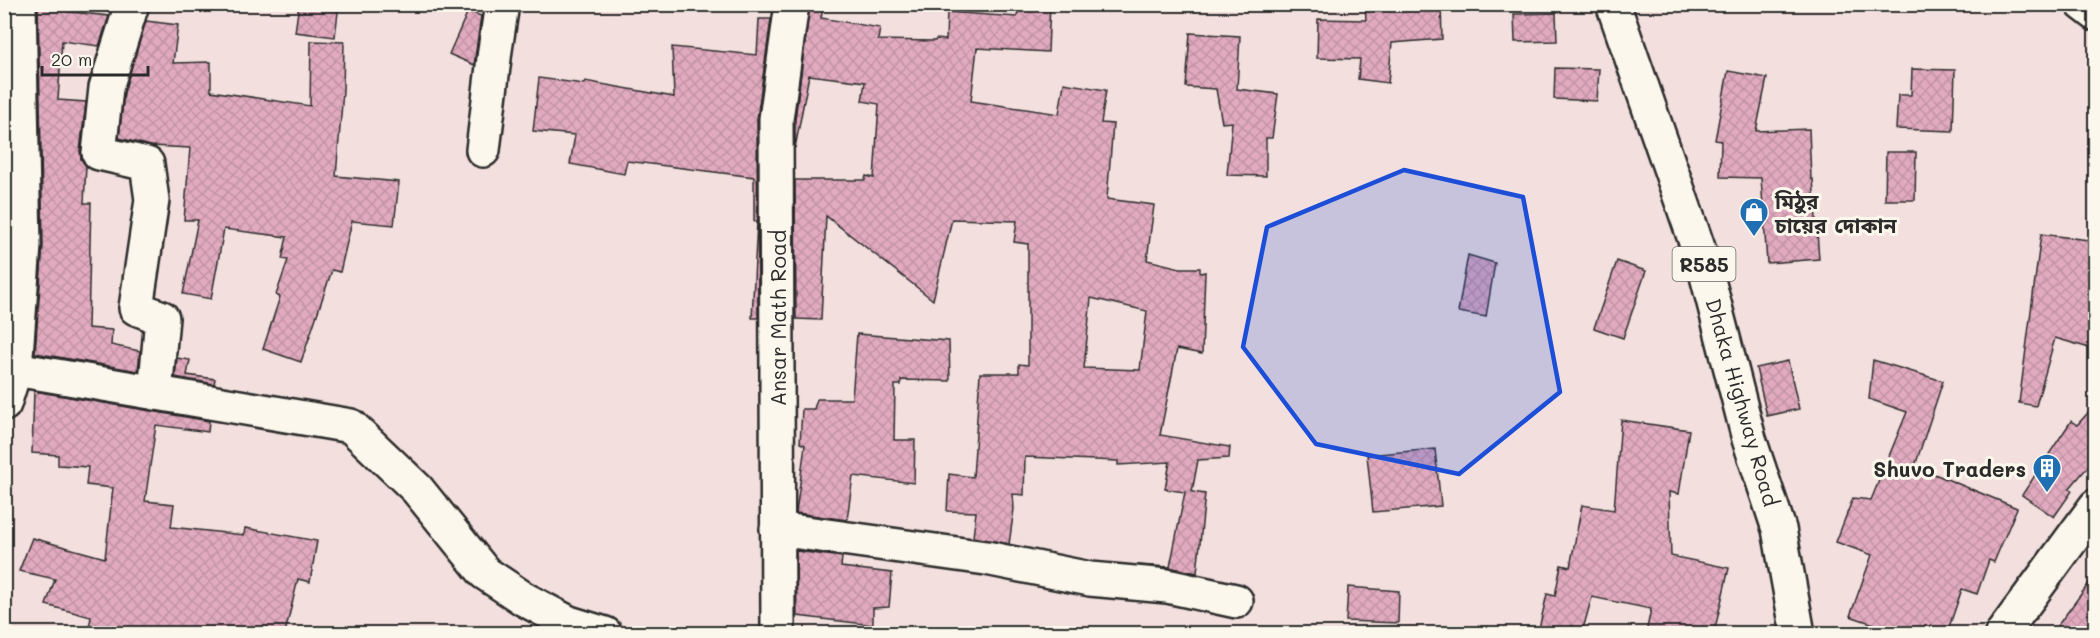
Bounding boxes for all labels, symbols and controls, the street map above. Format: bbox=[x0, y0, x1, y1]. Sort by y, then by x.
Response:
scale bar bbox=[42, 39, 148, 77]
text: 20 m bbox=[51, 47, 92, 71]
place label: মিঠুর চায়ের দোকান bbox=[1774, 187, 1897, 238]
shop icon: মিঠুর চায়ের দোকান bbox=[1738, 196, 1770, 238]
street label: Ansar Math Road bbox=[764, 230, 791, 406]
road number: R585 bbox=[1672, 247, 1736, 281]
street label: Dhaka Highway Road bbox=[1700, 295, 1786, 509]
building icon: Shuvo Traders bbox=[2031, 452, 2063, 494]
place label: Shuvo Traders bbox=[1873, 455, 2026, 482]

